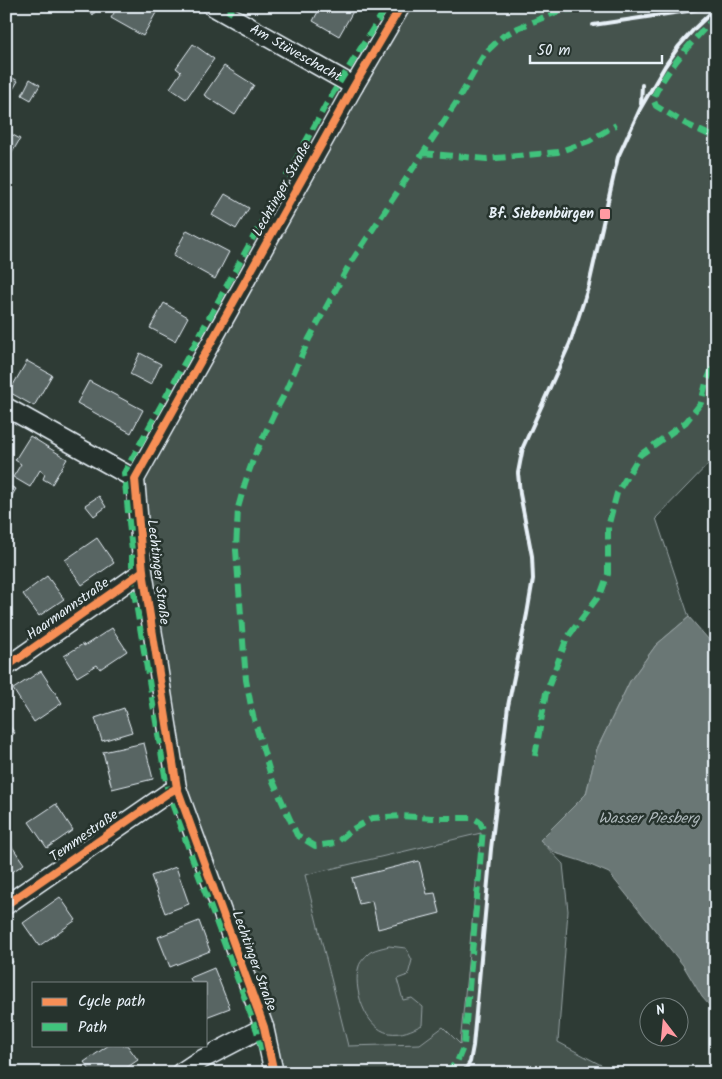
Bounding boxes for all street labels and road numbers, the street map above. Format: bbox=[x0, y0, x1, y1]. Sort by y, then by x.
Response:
street label: Am Stüveschacht bbox=[246, 18, 346, 88]
street label: Lechtinger Straße bbox=[247, 137, 318, 241]
street label: Lechtinger Straße bbox=[141, 518, 175, 626]
street label: Haarmannstraße bbox=[22, 572, 115, 646]
street label: Temmestraße bbox=[45, 804, 123, 868]
street label: Lechtinger Straße bbox=[226, 908, 283, 1015]

